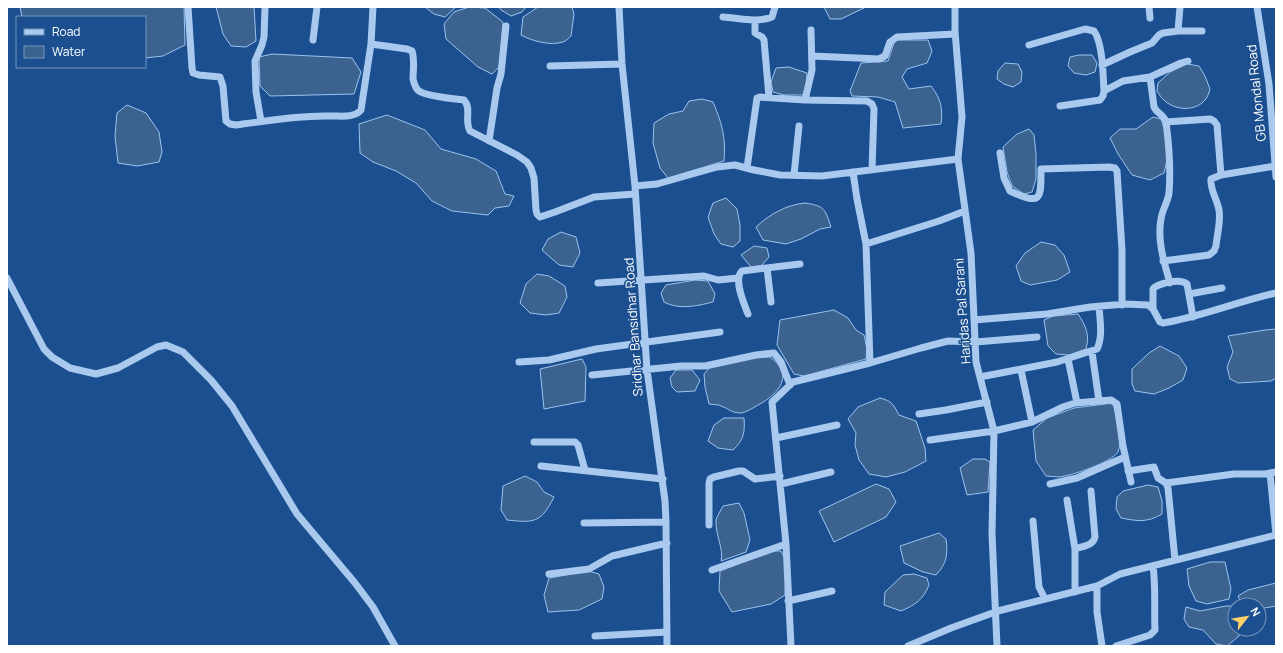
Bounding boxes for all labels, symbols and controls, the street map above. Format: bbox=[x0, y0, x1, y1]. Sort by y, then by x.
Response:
legend bbox=[16, 16, 146, 68]
text: Road bbox=[52, 23, 80, 40]
text: Water bbox=[52, 43, 86, 60]
street label: GB Mondal Road bbox=[1242, 44, 1270, 142]
street label: Sridhar Bansidhar Road bbox=[619, 257, 647, 397]
street label: Haridas Pal Sarani bbox=[949, 257, 975, 365]
north arrow bbox=[1227, 597, 1267, 637]
text: N bbox=[1248, 604, 1265, 619]

